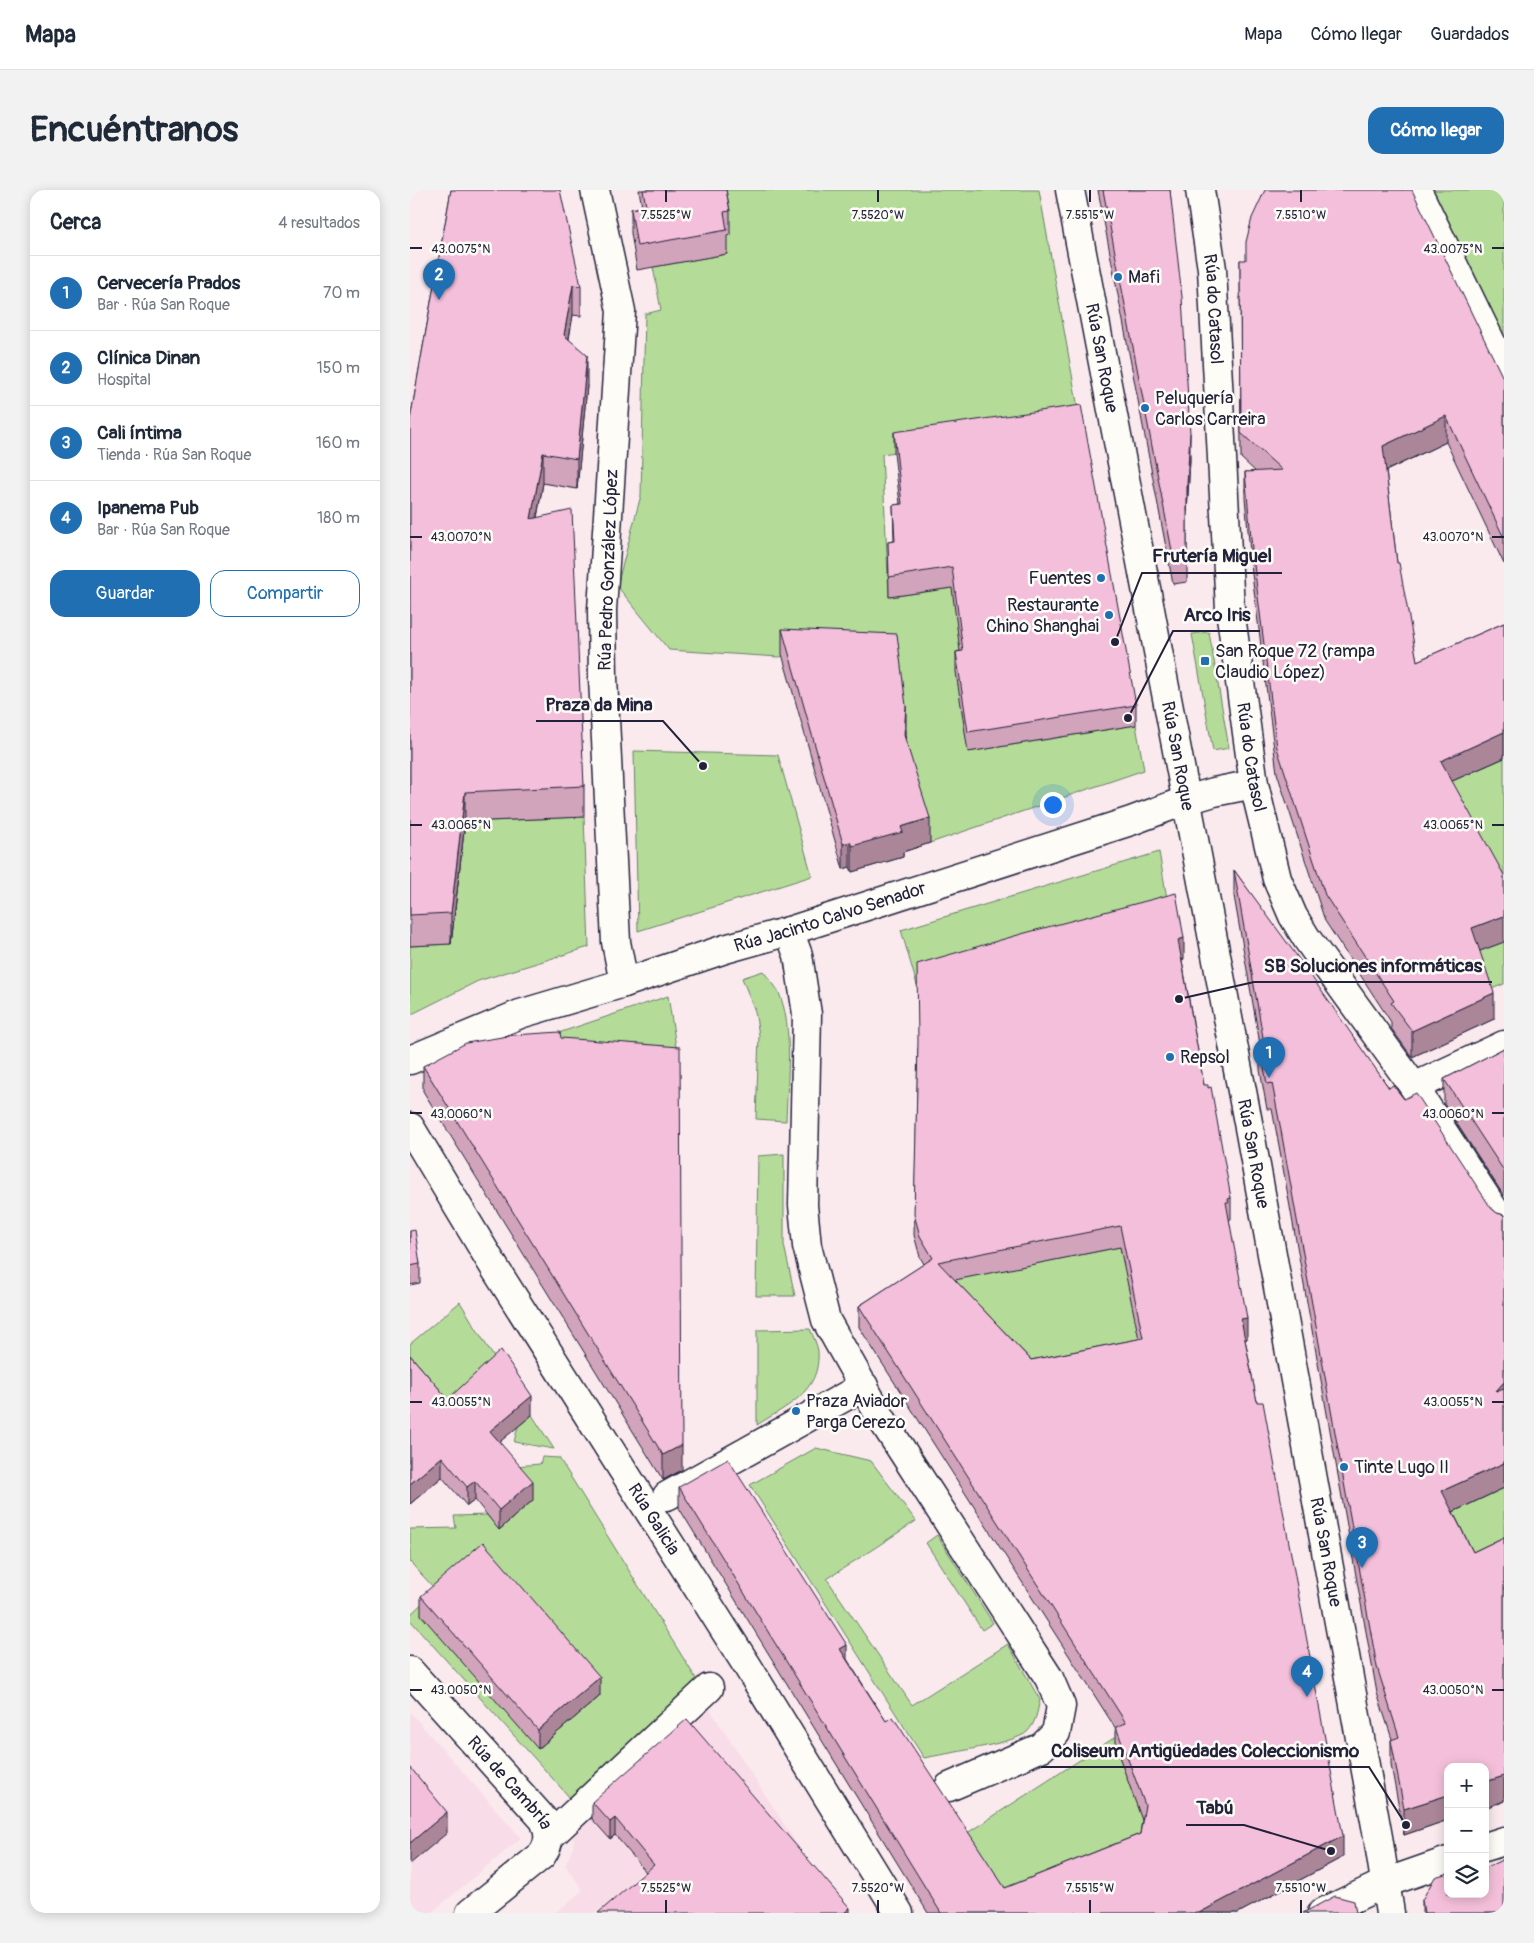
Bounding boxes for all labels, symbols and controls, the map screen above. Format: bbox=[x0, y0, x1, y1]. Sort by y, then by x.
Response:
text: Mapa bbox=[25, 20, 76, 49]
text: Mapa bbox=[1244, 23, 1282, 46]
text: Cómo llegar bbox=[1310, 23, 1402, 46]
text: Guardados bbox=[1430, 23, 1509, 46]
button: Cómo llegar bbox=[1368, 107, 1504, 154]
text: Encuéntranos bbox=[30, 108, 238, 152]
text: 7.5525°W bbox=[641, 208, 691, 223]
text: 7.5520°W bbox=[852, 208, 904, 223]
text: 7.5515°W bbox=[1066, 208, 1114, 223]
text: 7.5510°W bbox=[1276, 208, 1326, 223]
text: Cerca bbox=[50, 209, 101, 236]
text: 4 resultados bbox=[278, 213, 360, 233]
text: 43.0075°N bbox=[432, 242, 490, 257]
text: 43.0075°N bbox=[1424, 242, 1482, 257]
street label: Rúa do Catasol bbox=[1198, 252, 1228, 365]
pin: 2 bbox=[423, 259, 455, 300]
place label: Mafi bbox=[1128, 266, 1160, 289]
text: Cervecería Prados bbox=[97, 271, 240, 295]
marker: Mafi bbox=[1112, 271, 1124, 283]
text: 1 bbox=[63, 283, 69, 303]
text: 70 m bbox=[323, 283, 360, 303]
text: Bar · Rúa San Roque bbox=[97, 295, 230, 315]
street label: Rúa San Roque bbox=[1080, 301, 1123, 415]
text: Clínica Dinan bbox=[97, 346, 200, 370]
text: 2 bbox=[62, 358, 70, 378]
text: 150 m bbox=[316, 358, 360, 378]
text: Hospital bbox=[97, 370, 151, 390]
place label: Peluquería Carlos Carreira bbox=[1155, 387, 1266, 431]
marker: Peluquería Carlos Carreira bbox=[1139, 402, 1151, 414]
text: Cali íntima bbox=[97, 421, 182, 445]
text: 3 bbox=[62, 433, 70, 453]
text: 160 m bbox=[316, 433, 360, 453]
text: Tienda · Rúa San Roque bbox=[97, 445, 251, 465]
street label: Rúa Pedro González López bbox=[593, 469, 624, 671]
text: Ipanema Pub bbox=[97, 496, 199, 520]
text: 4 bbox=[61, 508, 71, 528]
text: 180 m bbox=[317, 508, 360, 528]
text: Bar · Rúa San Roque bbox=[97, 520, 230, 540]
text: 43.0070°N bbox=[431, 530, 491, 545]
text: 43.0070°N bbox=[1423, 530, 1483, 545]
callout: Frutería Miguel bbox=[1142, 539, 1282, 573]
text: Frutería Miguel bbox=[1152, 544, 1272, 568]
place label: Fuentes bbox=[1028, 567, 1091, 590]
button: Guardar bbox=[50, 570, 200, 617]
button: Compartir bbox=[210, 570, 360, 617]
marker: Fuentes bbox=[1095, 572, 1107, 584]
place label: Restaurante Chino Shanghai bbox=[986, 594, 1099, 638]
callout: Arco Iris bbox=[1173, 597, 1260, 631]
text: Arco Iris bbox=[1183, 603, 1251, 627]
marker: Restaurante Chino Shanghai bbox=[1103, 609, 1115, 621]
place label: San Roque 72 (rampa Claudio López) bbox=[1215, 640, 1375, 684]
marker: San Roque 72 (rampa Claudio López) bbox=[1199, 655, 1211, 667]
callout: Praza da Mina bbox=[536, 687, 663, 721]
text: Praza da Mina bbox=[545, 693, 653, 717]
street label: Rúa San Roque bbox=[1156, 699, 1199, 813]
street label: Rúa do Catasol bbox=[1231, 701, 1271, 814]
your location bbox=[1040, 792, 1066, 818]
text: 43.0065°N bbox=[431, 818, 491, 833]
text: 43.0065°N bbox=[1423, 818, 1483, 833]
street label: Rúa Jacinto Calvo Senador bbox=[731, 877, 929, 958]
callout: SB Soluciones informáticas bbox=[1254, 948, 1492, 982]
text: SB Soluciones informáticas bbox=[1264, 954, 1483, 978]
pin: 1 bbox=[1253, 1037, 1285, 1078]
place label: Repsol bbox=[1180, 1046, 1230, 1069]
marker: Repsol bbox=[1164, 1051, 1176, 1063]
street label: Rúa San Roque bbox=[1232, 1097, 1275, 1211]
text: 43.0060°N bbox=[430, 1107, 492, 1122]
text: 43.0060°N bbox=[1422, 1107, 1484, 1122]
place label: Praza Aviador Parga Cerezo bbox=[806, 1390, 907, 1434]
text: 43.0055°N bbox=[431, 1395, 491, 1410]
text: 43.0055°N bbox=[1423, 1395, 1483, 1410]
marker: Praza Aviador Parga Cerezo bbox=[790, 1405, 802, 1417]
place label: Tinte Lugo II bbox=[1354, 1456, 1449, 1479]
marker: Tinte Lugo II bbox=[1338, 1461, 1350, 1473]
street label: Rúa Galicia bbox=[622, 1479, 685, 1560]
street label: Rúa San Roque bbox=[1304, 1496, 1347, 1609]
pin: 3 bbox=[1346, 1527, 1378, 1568]
pin: 4 bbox=[1291, 1656, 1323, 1697]
text: 43.0050°N bbox=[431, 1683, 491, 1698]
text: 43.0050°N bbox=[1423, 1683, 1483, 1698]
street label: Rúa de Cambría bbox=[462, 1731, 557, 1832]
callout: Coliseum Antigüedades Coleccionismo bbox=[1041, 1733, 1369, 1767]
text: Coliseum Antigüedades Coleccionismo bbox=[1051, 1739, 1360, 1763]
map controls bbox=[1444, 1763, 1489, 1898]
button: + bbox=[1444, 1763, 1489, 1808]
callout: Tabú bbox=[1186, 1791, 1244, 1825]
text: Tabú bbox=[1195, 1796, 1234, 1820]
button: − bbox=[1444, 1808, 1489, 1853]
button: layers bbox=[1444, 1853, 1489, 1898]
text: 7.5525°W bbox=[641, 1881, 691, 1896]
text: 7.5520°W bbox=[852, 1881, 904, 1896]
text: 7.5515°W bbox=[1066, 1881, 1114, 1896]
text: 7.5510°W bbox=[1276, 1881, 1326, 1896]

